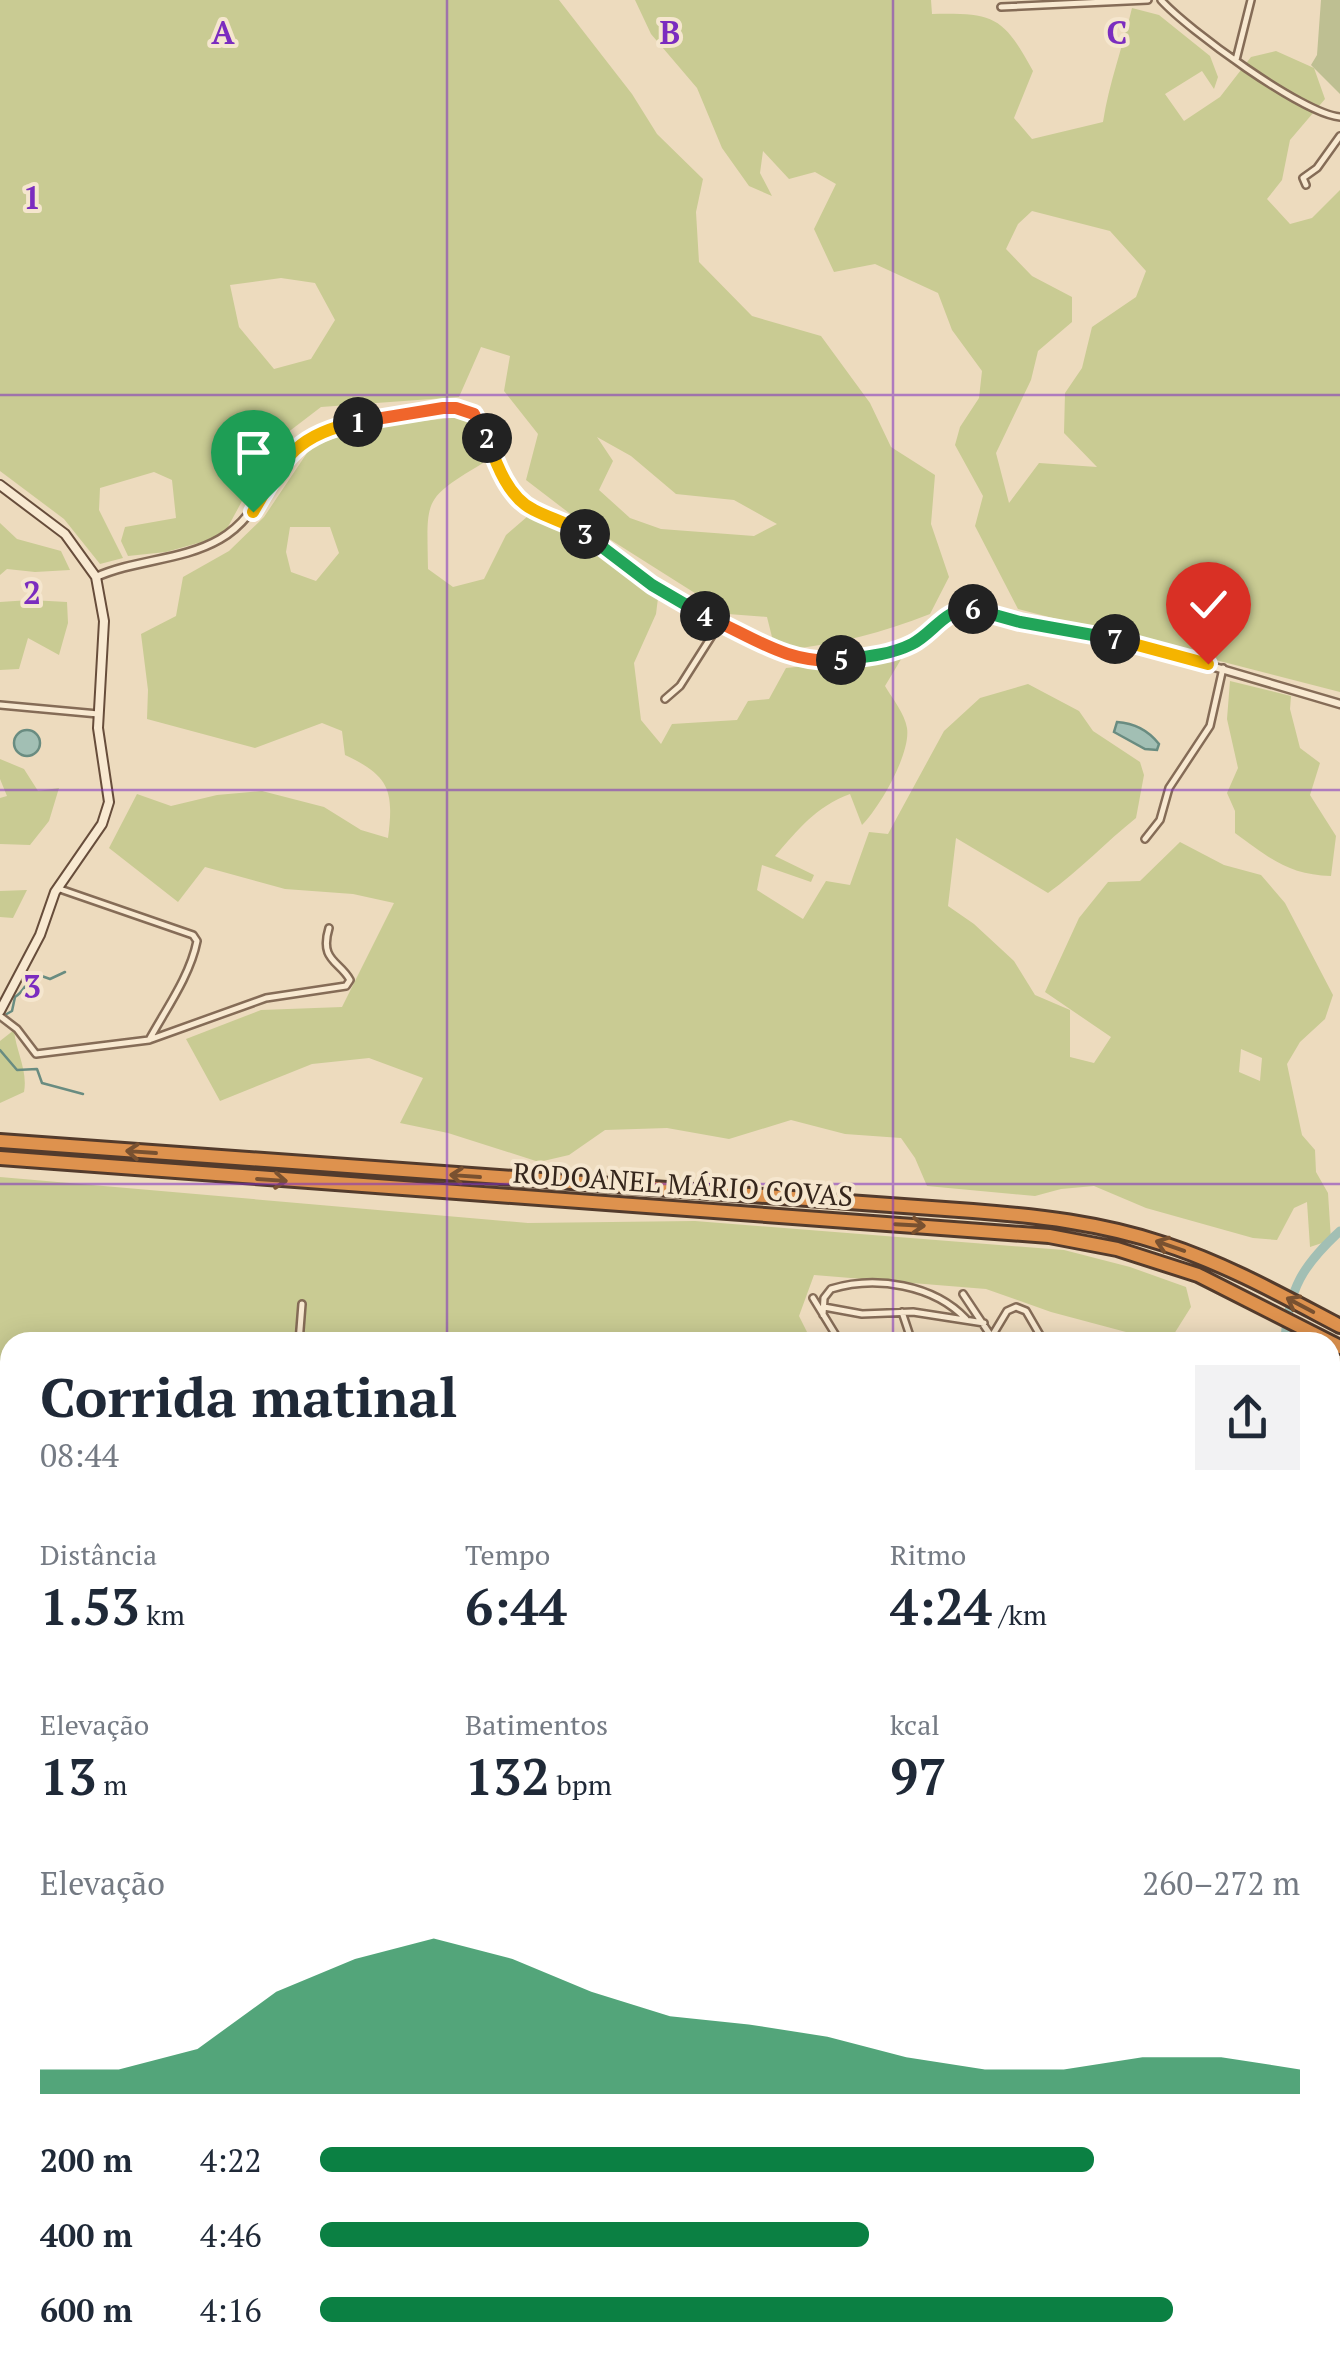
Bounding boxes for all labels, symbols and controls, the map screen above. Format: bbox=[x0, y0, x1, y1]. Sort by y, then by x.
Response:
text: A bbox=[211, 11, 235, 53]
text: B bbox=[660, 11, 680, 53]
text: C bbox=[1107, 11, 1127, 53]
text: 1 bbox=[23, 176, 41, 218]
pin: 1 bbox=[333, 397, 383, 447]
text: 1 bbox=[350, 403, 366, 440]
pin bbox=[211, 410, 296, 513]
pin: 2 bbox=[462, 413, 512, 463]
text: 2 bbox=[479, 419, 495, 456]
icon: arrive bbox=[226, 425, 281, 480]
pin: 3 bbox=[560, 509, 610, 559]
text: 3 bbox=[577, 515, 593, 552]
pin bbox=[1166, 562, 1251, 665]
text: 2 bbox=[23, 571, 41, 613]
icon: check bbox=[1181, 577, 1236, 632]
pin: 6 bbox=[948, 584, 998, 634]
text: 6 bbox=[965, 590, 981, 627]
pin: 4 bbox=[680, 591, 730, 641]
text: 4 bbox=[697, 597, 713, 634]
pin: 7 bbox=[1090, 614, 1140, 664]
text: 7 bbox=[1107, 620, 1123, 657]
pin: 5 bbox=[816, 635, 866, 685]
text: 5 bbox=[833, 641, 849, 678]
text: 3 bbox=[23, 965, 41, 1007]
one-way arrow bbox=[125, 1142, 157, 1161]
street label: RODOANEL MÁRIO COVAS bbox=[512, 1154, 854, 1214]
one-way arrow bbox=[449, 1166, 481, 1185]
one-way arrow bbox=[255, 1171, 287, 1190]
one-way arrow bbox=[893, 1216, 926, 1235]
one-way arrow bbox=[1154, 1236, 1186, 1254]
one-way arrow bbox=[1285, 1295, 1315, 1314]
text: Corrida matinal bbox=[40, 1360, 457, 1433]
button: share bbox=[1195, 1365, 1300, 1470]
text: 08:44 bbox=[40, 1434, 119, 1476]
text: Distância bbox=[40, 1536, 157, 1573]
text: Tempo bbox=[465, 1536, 550, 1573]
text: Ritmo bbox=[890, 1536, 966, 1573]
text: 1.53 bbox=[40, 1573, 140, 1639]
text: 6:44 bbox=[465, 1573, 567, 1639]
text: 4:24 bbox=[890, 1573, 992, 1639]
text: km bbox=[140, 1596, 185, 1633]
text: /km bbox=[992, 1596, 1047, 1633]
text: Elevação bbox=[40, 1706, 149, 1743]
text: Batimentos bbox=[465, 1706, 608, 1743]
text: kcal bbox=[890, 1706, 940, 1743]
text: 13 bbox=[40, 1743, 97, 1809]
text: 132 bbox=[465, 1743, 550, 1809]
text: 97 bbox=[890, 1743, 947, 1809]
text: m bbox=[97, 1766, 127, 1803]
text: bpm bbox=[550, 1766, 612, 1803]
text: Elevação bbox=[40, 1862, 165, 1904]
text: 260–272 m bbox=[1142, 1862, 1300, 1904]
text: 200 m bbox=[40, 2139, 132, 2181]
text: 4:22 bbox=[200, 2139, 262, 2181]
text: 400 m bbox=[40, 2214, 132, 2256]
text: 4:46 bbox=[200, 2214, 262, 2256]
text: 600 m bbox=[40, 2289, 132, 2331]
text: 4:16 bbox=[200, 2289, 262, 2331]

